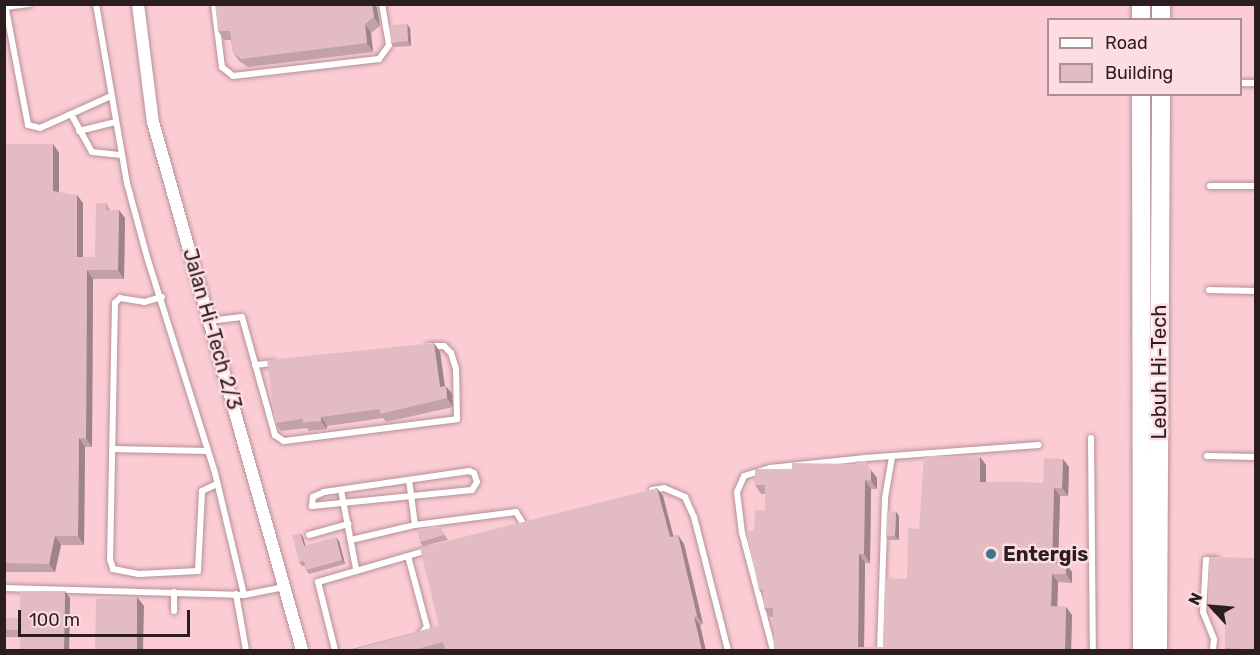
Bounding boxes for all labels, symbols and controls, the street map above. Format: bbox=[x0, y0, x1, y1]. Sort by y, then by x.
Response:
legend bbox=[1047, 18, 1242, 96]
text: Road bbox=[1105, 32, 1148, 54]
text: Building bbox=[1105, 62, 1173, 84]
street label: Jalan Hi-Tech 2/3 bbox=[178, 246, 246, 412]
street label: Lebuh Hi-Tech bbox=[1147, 305, 1171, 439]
place label: Entergis bbox=[1003, 542, 1088, 566]
marker: Entergis bbox=[984, 547, 998, 561]
north arrow bbox=[1182, 577, 1242, 637]
text: N bbox=[1184, 590, 1206, 608]
scale bar bbox=[21, 598, 194, 636]
text: 100 m bbox=[29, 609, 80, 631]

